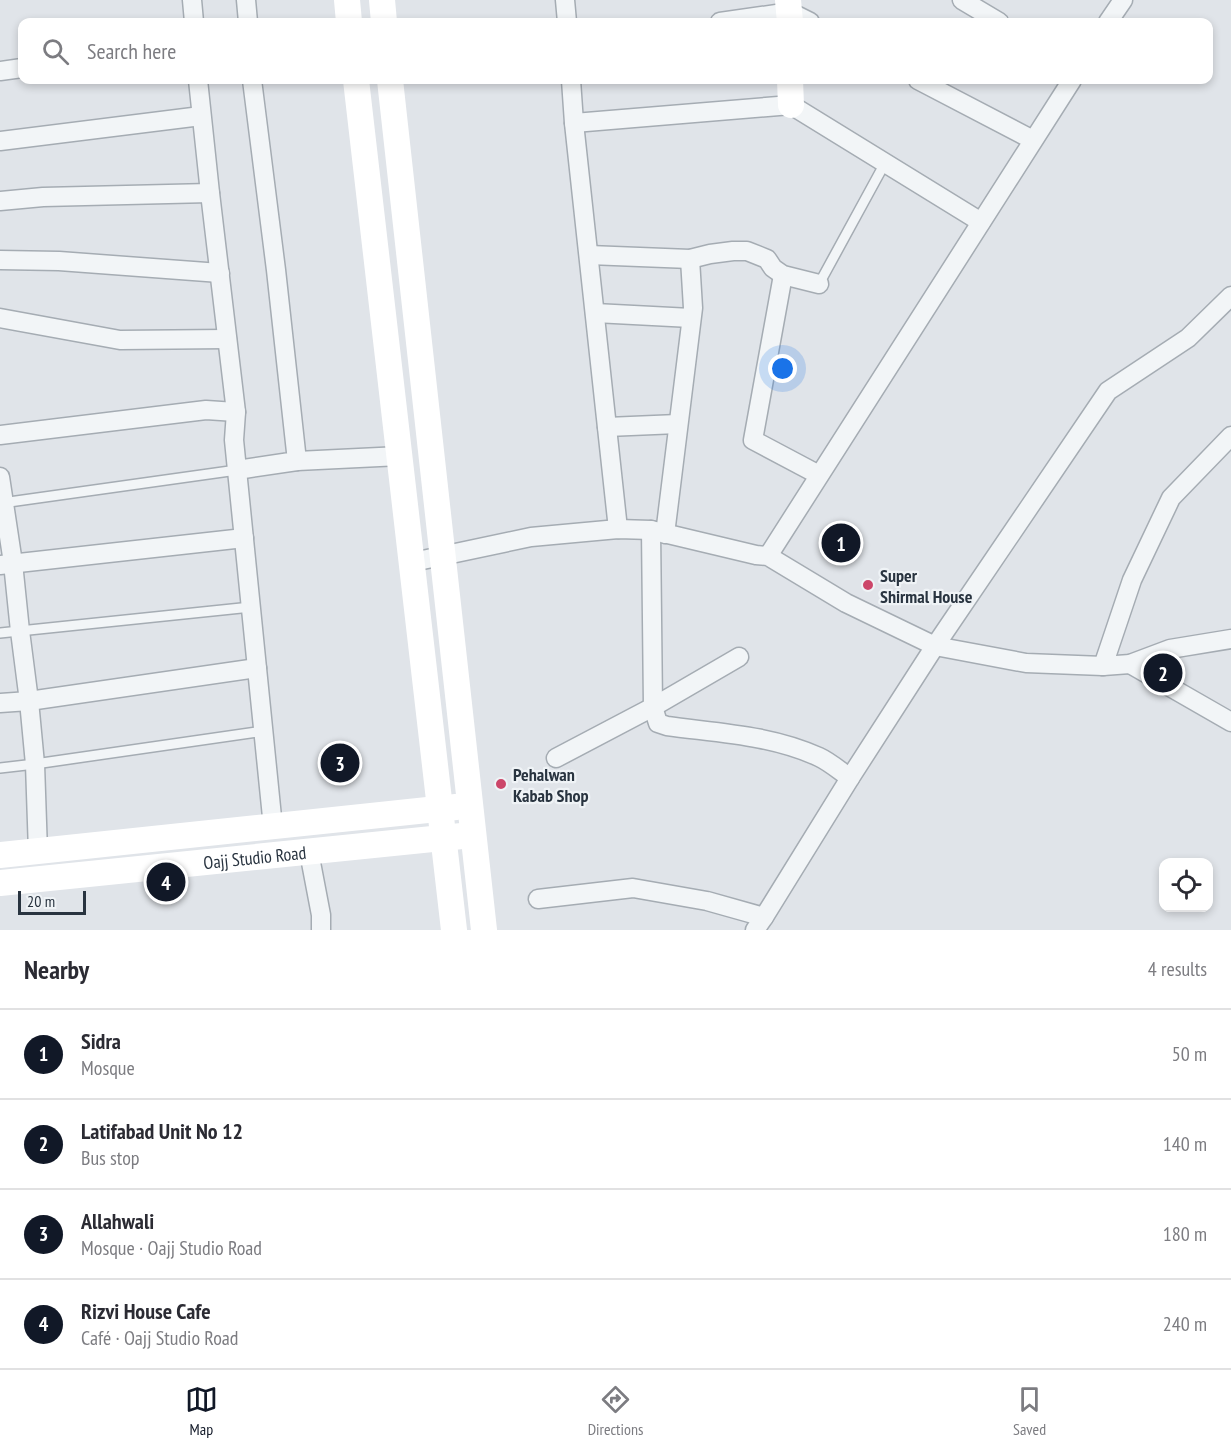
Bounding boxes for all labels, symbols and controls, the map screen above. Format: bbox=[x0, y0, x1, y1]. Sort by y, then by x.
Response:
search box bbox=[18, 18, 1213, 84]
icon: search bbox=[39, 35, 72, 68]
text: Search here bbox=[87, 37, 176, 65]
your location bbox=[768, 354, 797, 383]
pin: 1 bbox=[822, 520, 860, 566]
place label: Super Shirmal House bbox=[880, 564, 973, 608]
marker: Super Shirmal House bbox=[861, 578, 875, 592]
pin: 2 bbox=[1144, 650, 1182, 696]
pin: 3 bbox=[320, 740, 360, 786]
place label: Pehalwan Kabab Shop bbox=[513, 763, 589, 807]
marker: Pehalwan Kabab Shop bbox=[494, 777, 508, 791]
street label: Oajj Studio Road bbox=[202, 840, 307, 874]
map controls bbox=[1159, 858, 1213, 912]
button: locate bbox=[1159, 858, 1213, 912]
pin: 4 bbox=[146, 860, 186, 904]
scale bar bbox=[18, 888, 86, 916]
text: 20 m bbox=[27, 891, 55, 911]
text: Nearby bbox=[24, 953, 89, 986]
text: 4 results bbox=[1148, 956, 1207, 982]
text: Sidra bbox=[81, 1027, 121, 1055]
text: 1 bbox=[39, 1041, 48, 1067]
text: 50 m bbox=[1172, 1041, 1207, 1067]
text: Mosque bbox=[81, 1055, 135, 1081]
text: Latifabad Unit No 12 bbox=[81, 1117, 243, 1145]
text: 2 bbox=[39, 1131, 48, 1157]
text: 140 m bbox=[1163, 1131, 1207, 1157]
text: Bus stop bbox=[81, 1145, 140, 1171]
text: Allahwali bbox=[81, 1207, 154, 1235]
text: 3 bbox=[39, 1221, 48, 1247]
text: 180 m bbox=[1163, 1221, 1207, 1247]
text: Mosque · Oajj Studio Road bbox=[81, 1235, 262, 1261]
text: Rizvi House Cafe bbox=[81, 1297, 211, 1325]
text: 4 bbox=[39, 1311, 48, 1337]
text: 240 m bbox=[1163, 1311, 1207, 1337]
text: Café · Oajj Studio Road bbox=[81, 1325, 238, 1351]
tab: Map bbox=[185, 1383, 218, 1439]
tab: Directions bbox=[588, 1383, 643, 1439]
tab: Saved bbox=[1013, 1383, 1046, 1439]

